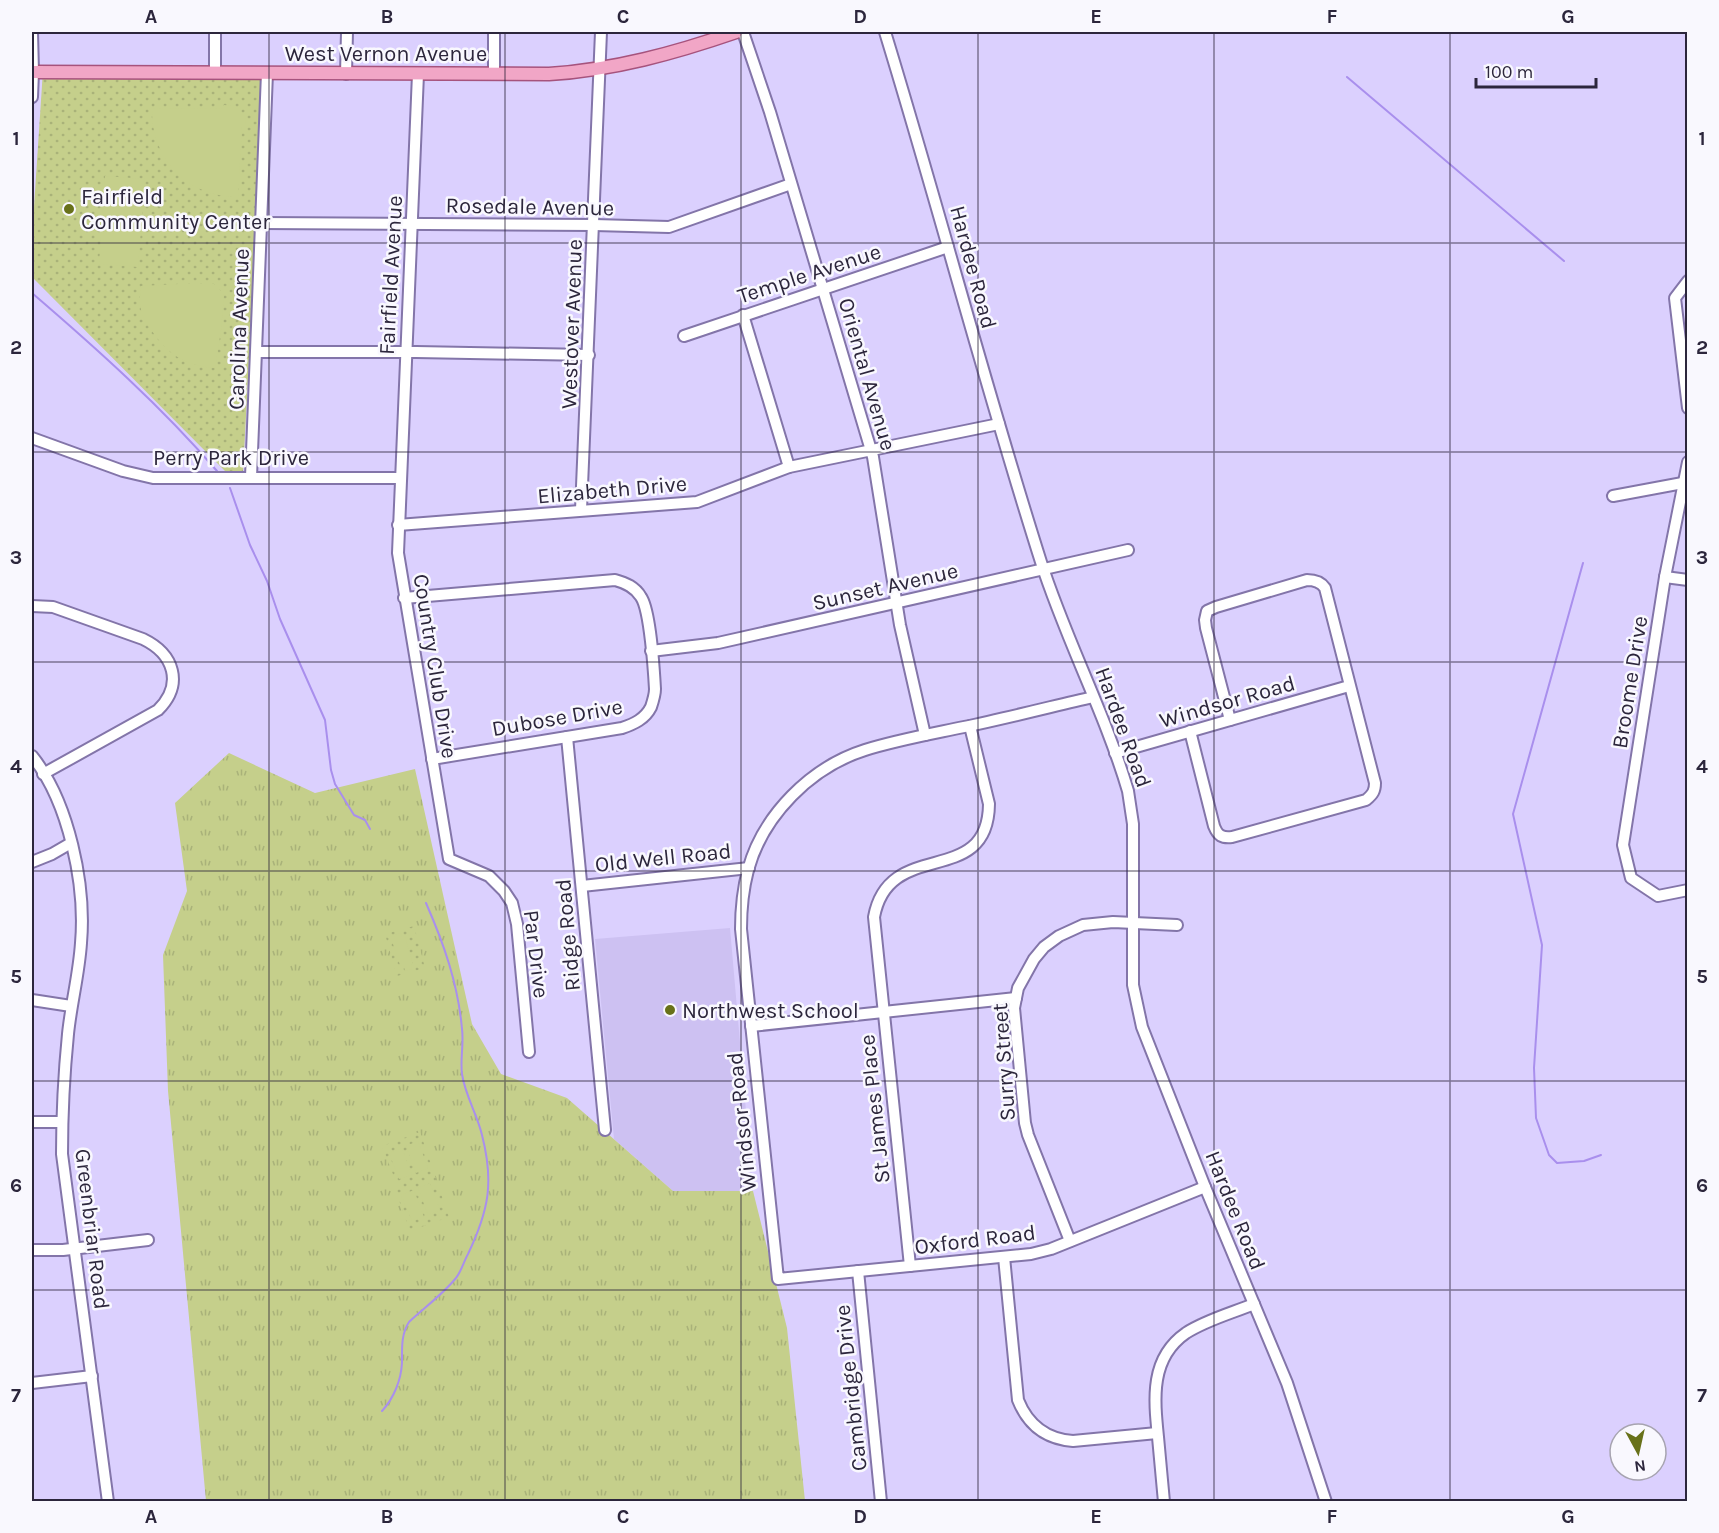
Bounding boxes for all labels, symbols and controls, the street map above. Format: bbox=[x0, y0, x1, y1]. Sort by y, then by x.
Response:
text: A bbox=[145, 5, 158, 28]
text: B bbox=[381, 5, 393, 28]
text: C bbox=[617, 5, 629, 28]
text: D bbox=[853, 5, 867, 28]
text: E bbox=[1090, 5, 1102, 28]
text: F bbox=[1327, 5, 1338, 28]
text: G bbox=[1561, 5, 1575, 28]
street label: West Vernon Avenue bbox=[285, 41, 487, 67]
scale bar bbox=[1476, 51, 1596, 89]
text: 100 m bbox=[1485, 61, 1533, 83]
text: 1 bbox=[12, 127, 20, 150]
text: 1 bbox=[1698, 127, 1706, 150]
place label: Fairfield Community Center bbox=[81, 184, 270, 235]
street label: Rosedale Avenue bbox=[445, 193, 614, 221]
street label: Fairfield Avenue bbox=[374, 195, 408, 356]
marker: Fairfield Community Center bbox=[62, 202, 76, 216]
street label: Hardee Road bbox=[944, 203, 1002, 332]
street label: Westover Avenue bbox=[556, 239, 588, 409]
street label: Temple Avenue bbox=[734, 239, 884, 309]
street label: Carolina Avenue bbox=[223, 248, 255, 410]
street label: Oriental Avenue bbox=[833, 295, 901, 454]
text: 2 bbox=[10, 336, 22, 359]
text: 2 bbox=[1696, 336, 1708, 359]
street label: Perry Park Drive bbox=[153, 445, 309, 471]
street label: Elizabeth Drive bbox=[536, 471, 688, 509]
text: 3 bbox=[10, 546, 22, 569]
text: 3 bbox=[1696, 546, 1708, 569]
street label: Sunset Avenue bbox=[810, 558, 961, 616]
street label: Country Club Drive bbox=[408, 572, 462, 760]
street label: Broome Drive bbox=[1607, 614, 1653, 750]
street label: Hardee Road bbox=[1089, 664, 1157, 791]
street label: Windsor Road bbox=[1156, 670, 1298, 734]
street label: Dubose Drive bbox=[490, 694, 625, 742]
text: 4 bbox=[10, 755, 22, 778]
text: 4 bbox=[1696, 755, 1708, 778]
street label: Old Well Road bbox=[594, 838, 733, 878]
street label: Ridge Road bbox=[550, 878, 586, 992]
street label: Par Drive bbox=[518, 908, 554, 1000]
text: 5 bbox=[10, 965, 22, 988]
text: 5 bbox=[1696, 965, 1708, 988]
place label: Northwest School bbox=[682, 998, 859, 1024]
street label: Surry Street bbox=[987, 1002, 1021, 1122]
marker: Northwest School bbox=[663, 1003, 677, 1017]
street label: St James Place bbox=[854, 1033, 896, 1185]
street label: Windsor Road bbox=[722, 1051, 762, 1193]
street label: Greenbriar Road bbox=[69, 1147, 115, 1311]
street label: Hardee Road bbox=[1199, 1147, 1271, 1274]
text: 6 bbox=[10, 1174, 22, 1197]
text: 6 bbox=[1696, 1174, 1708, 1197]
street label: Oxford Road bbox=[913, 1220, 1037, 1260]
street label: Cambridge Drive bbox=[829, 1303, 873, 1472]
text: 7 bbox=[11, 1384, 21, 1407]
text: 7 bbox=[1697, 1384, 1707, 1407]
north arrow bbox=[1608, 1422, 1668, 1482]
text: N bbox=[1633, 1456, 1647, 1477]
text: A bbox=[145, 1505, 158, 1528]
text: B bbox=[381, 1505, 393, 1528]
text: C bbox=[617, 1505, 629, 1528]
text: D bbox=[853, 1505, 867, 1528]
text: E bbox=[1090, 1505, 1102, 1528]
text: F bbox=[1327, 1505, 1338, 1528]
text: G bbox=[1561, 1505, 1575, 1528]

